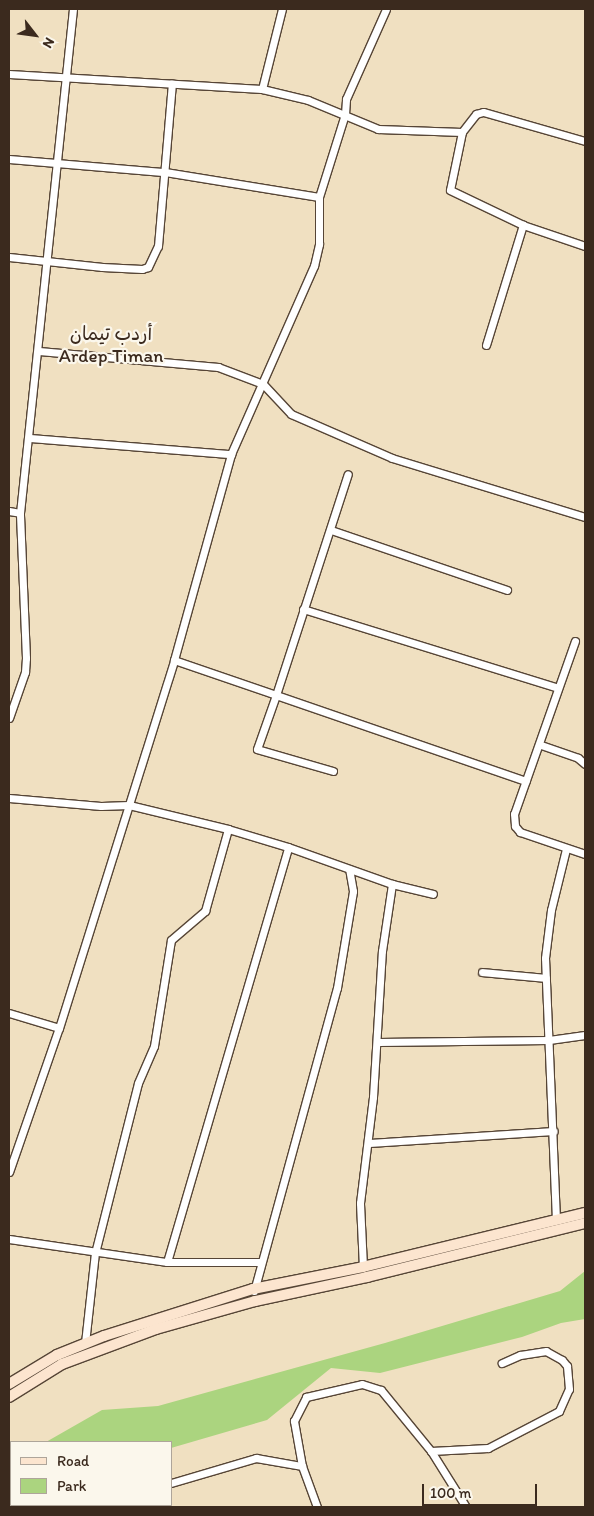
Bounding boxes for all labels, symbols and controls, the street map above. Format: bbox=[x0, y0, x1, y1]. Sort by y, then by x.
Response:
north arrow bbox=[10, 10, 60, 60]
text: N bbox=[39, 34, 58, 51]
district label: أردب تيمان Ardep Timan bbox=[52, 323, 170, 367]
legend bbox=[10, 1441, 172, 1506]
text: Road bbox=[57, 1452, 89, 1470]
scale bar bbox=[424, 1474, 539, 1506]
text: Park bbox=[57, 1477, 87, 1495]
text: 100 m bbox=[430, 1484, 471, 1502]

